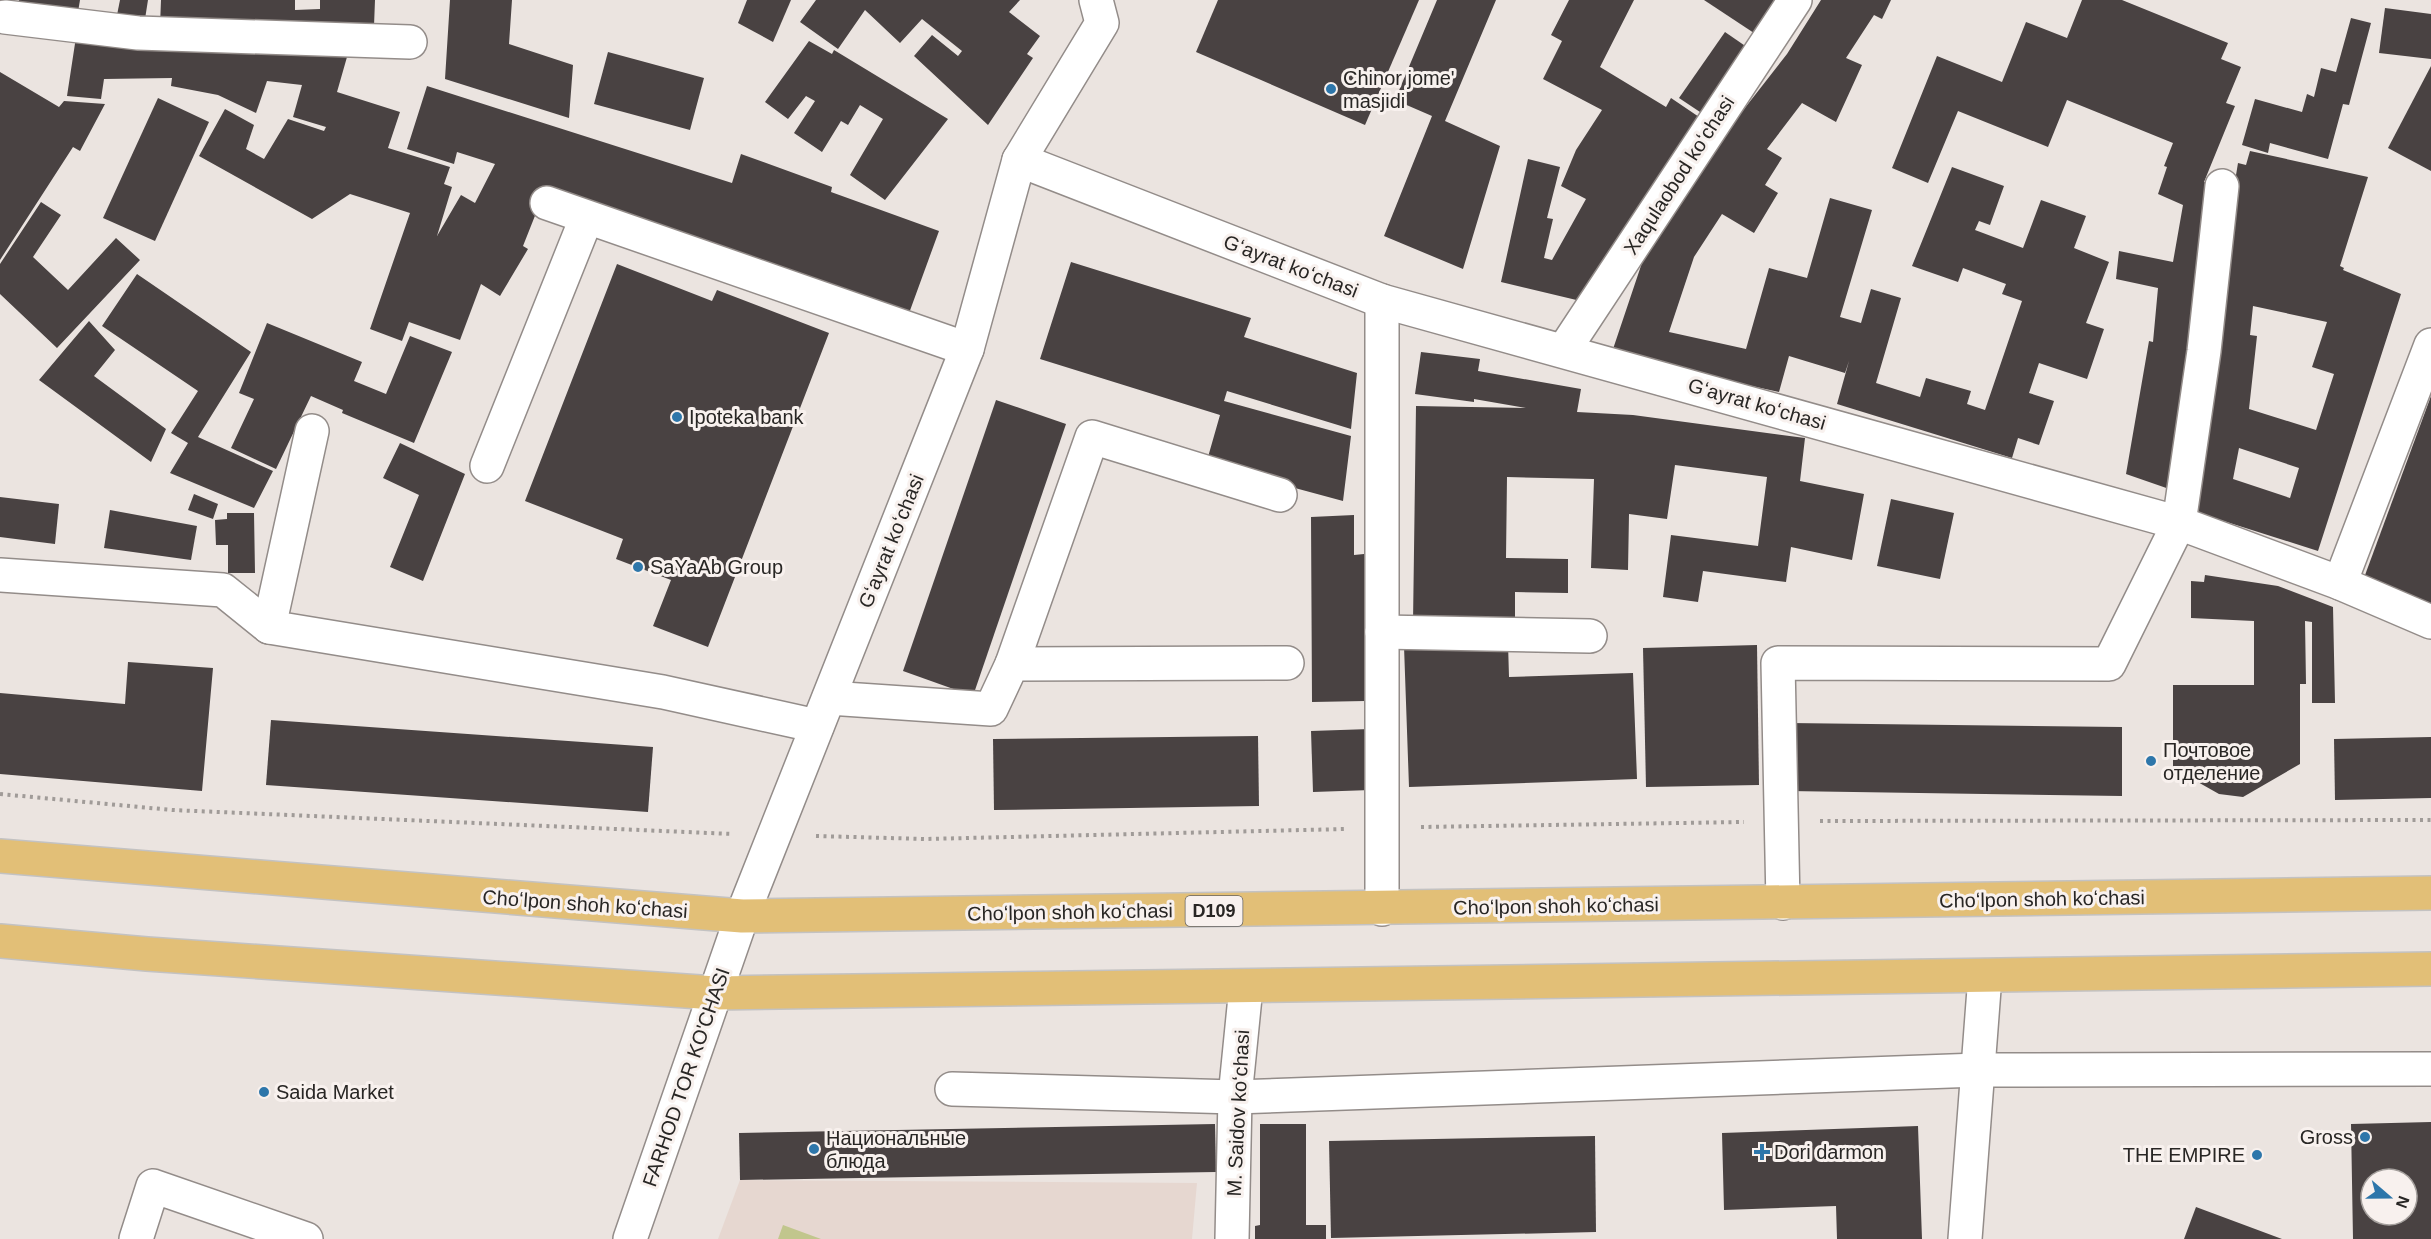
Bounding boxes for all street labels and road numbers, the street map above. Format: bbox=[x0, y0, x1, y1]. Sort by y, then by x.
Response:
street label: Xaqulaobod koʻchasi bbox=[1620, 92, 1738, 258]
street label: Gʻayrat koʻchasi bbox=[1221, 230, 1361, 302]
street label: Gʻayrat koʻchasi bbox=[1686, 374, 1828, 434]
street label: Gʻayrat koʻchasi bbox=[854, 471, 928, 611]
street label: Choʻlpon shoh koʻchasi bbox=[482, 886, 688, 922]
street label: Choʻlpon shoh koʻchasi bbox=[1939, 886, 2145, 912]
street label: Choʻlpon shoh koʻchasi bbox=[1453, 893, 1659, 919]
road number: D109 bbox=[1186, 896, 1242, 926]
street label: Choʻlpon shoh koʻchasi bbox=[967, 899, 1173, 925]
street label: FARHOD TOR KO'CHASI bbox=[638, 965, 734, 1189]
street label: M. Saidov koʻchasi bbox=[1223, 1029, 1253, 1197]

